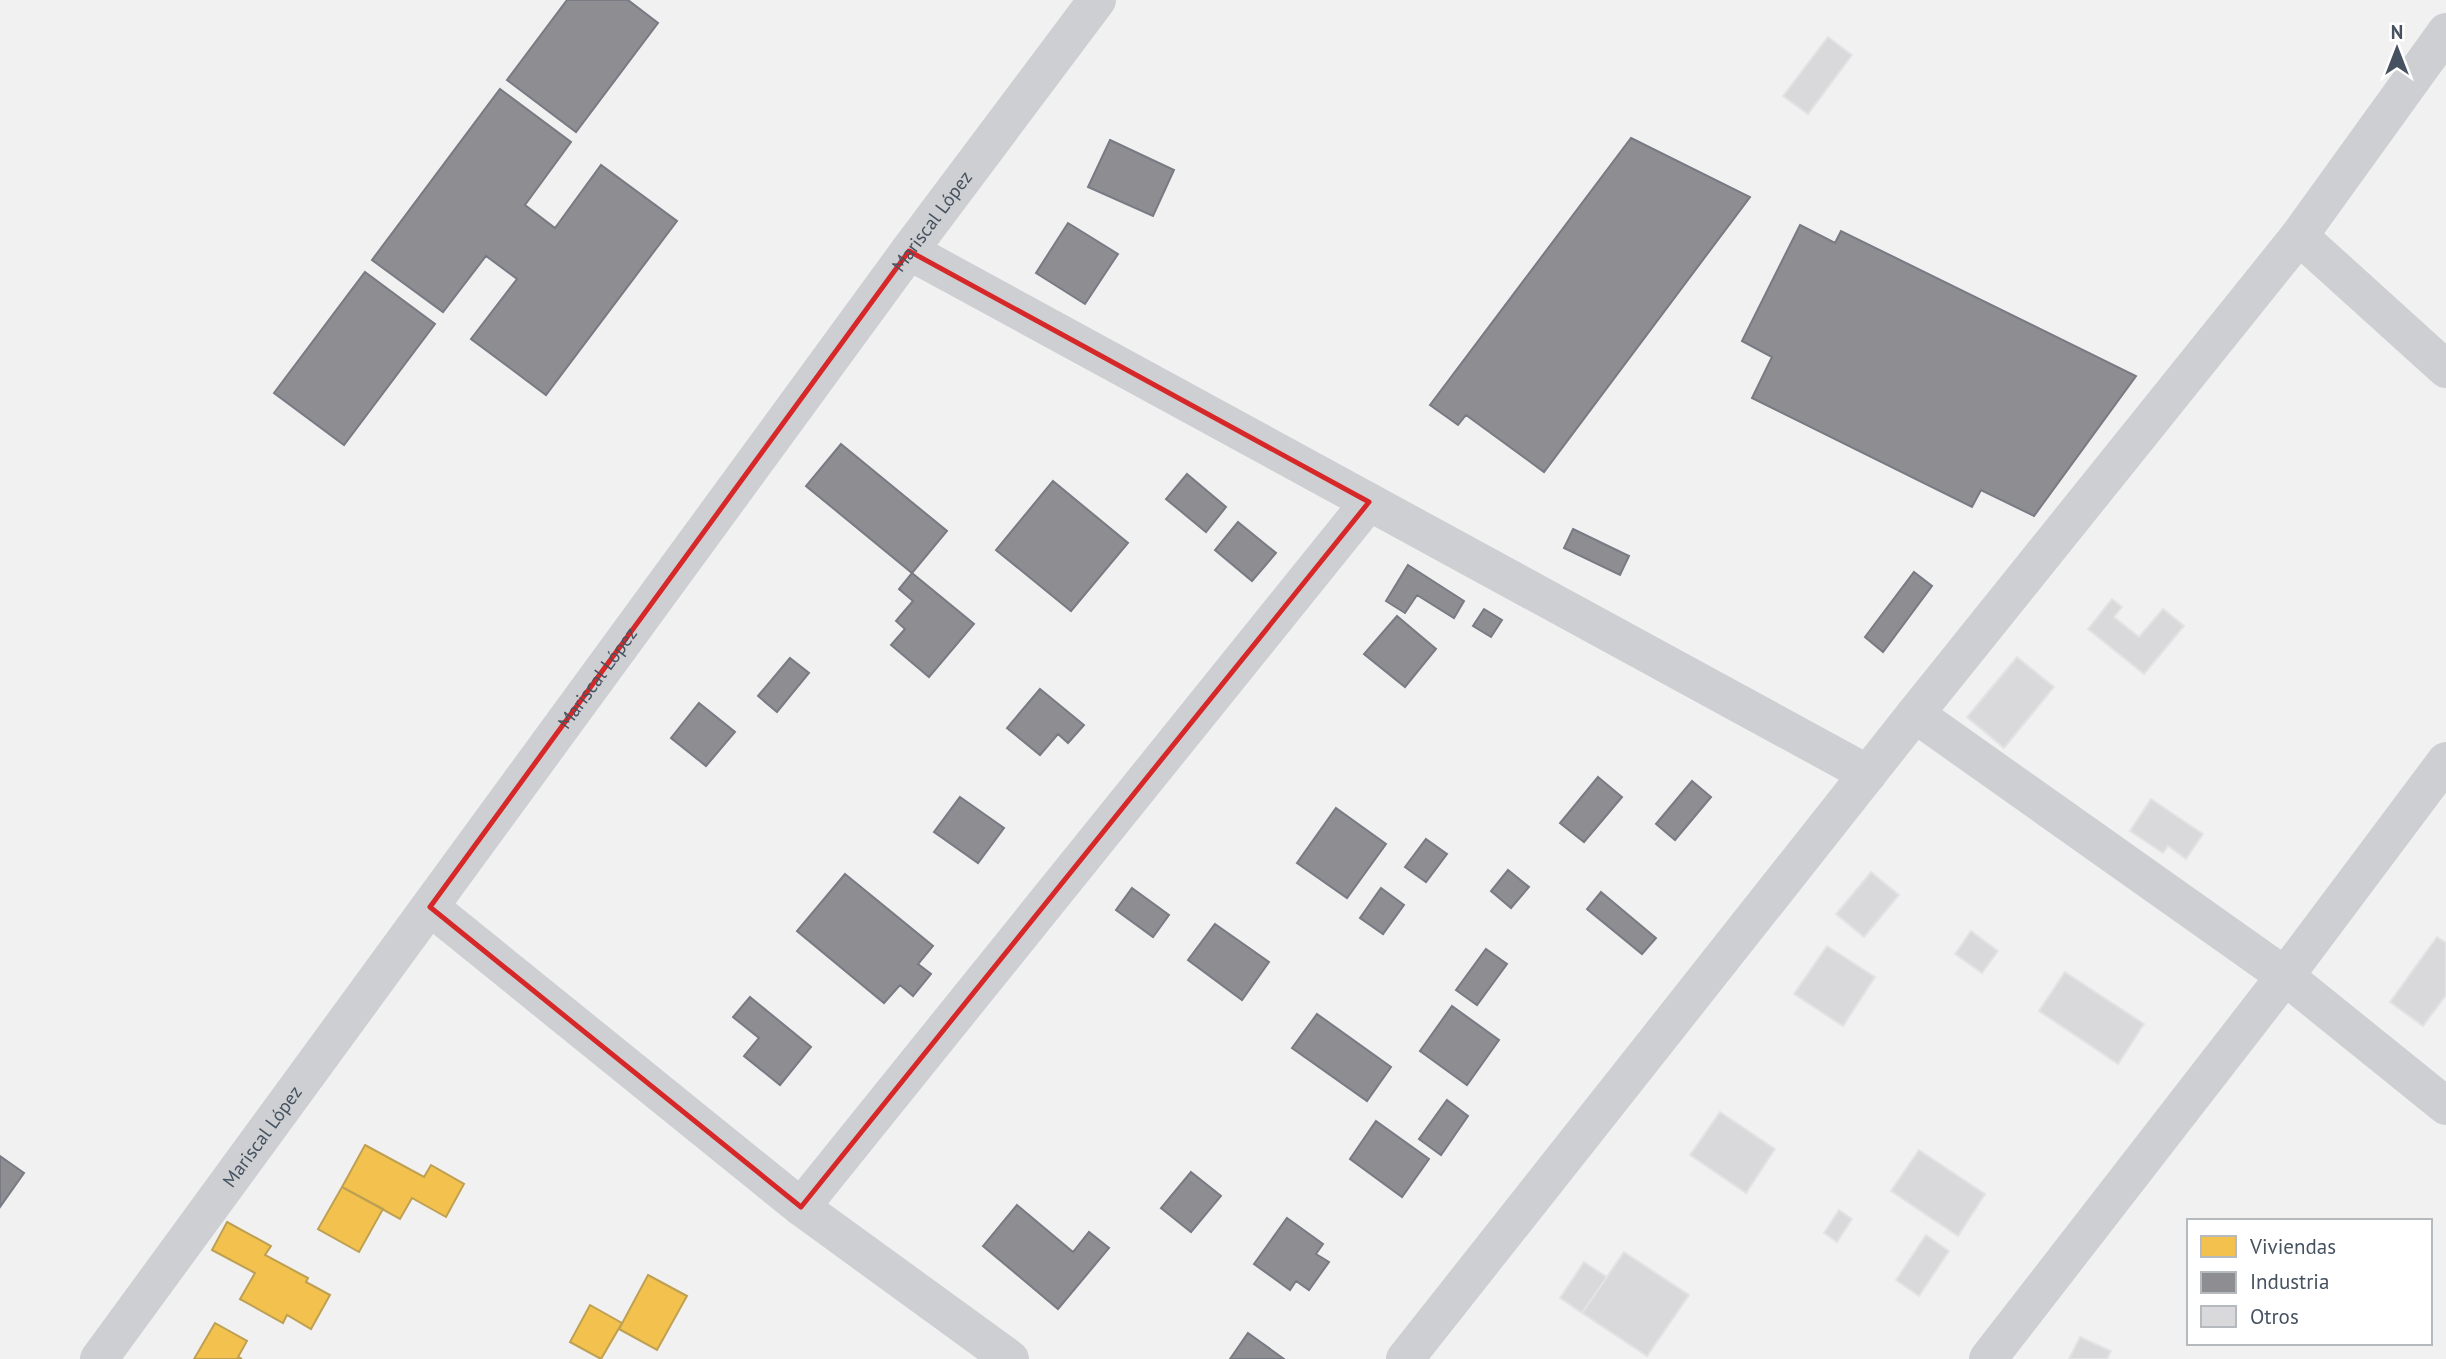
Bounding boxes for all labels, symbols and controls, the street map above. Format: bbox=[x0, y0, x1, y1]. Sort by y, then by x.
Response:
north arrow bbox=[2362, 14, 2432, 84]
text: N bbox=[2391, 20, 2403, 44]
street label: Mariscal López bbox=[886, 166, 977, 276]
street label: Mariscal López bbox=[552, 622, 642, 733]
street label: Mariscal López bbox=[217, 1081, 307, 1192]
legend bbox=[2187, 1219, 2432, 1345]
text: Viviendas bbox=[2249, 1233, 2336, 1260]
text: Industria bbox=[2250, 1268, 2329, 1295]
text: Otros bbox=[2250, 1303, 2299, 1330]

